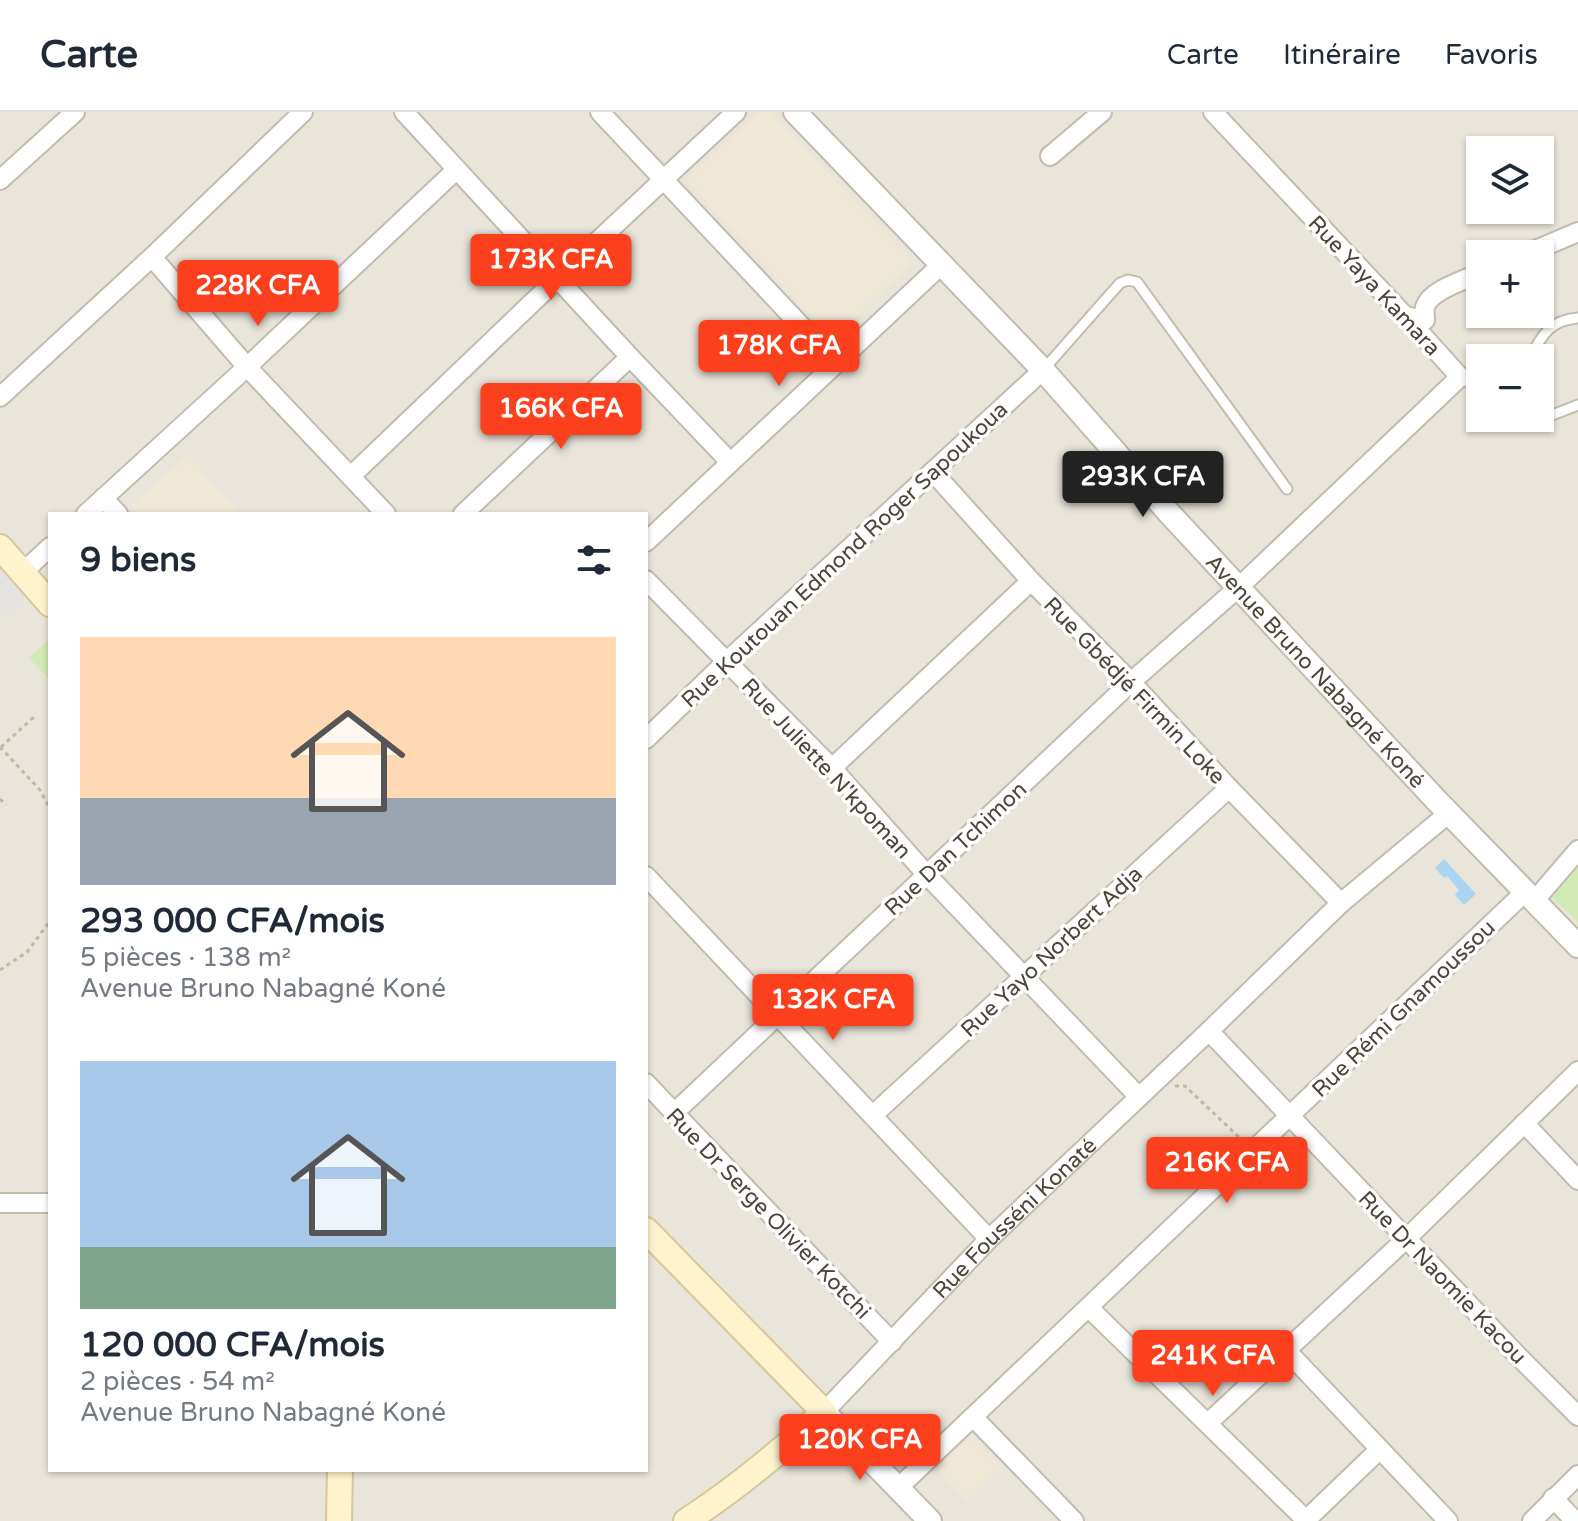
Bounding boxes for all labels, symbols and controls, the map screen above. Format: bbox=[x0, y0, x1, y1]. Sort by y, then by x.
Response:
text: Carte bbox=[40, 32, 138, 78]
text: Carte bbox=[1167, 38, 1239, 72]
text: Itinéraire bbox=[1283, 38, 1401, 72]
text: Favoris bbox=[1445, 38, 1538, 72]
map controls bbox=[1466, 136, 1554, 432]
button: layers bbox=[1466, 136, 1554, 224]
street label: Rue Yaya Kamara bbox=[1303, 210, 1446, 361]
pin: 173K CFA bbox=[468, 234, 634, 302]
button: + bbox=[1466, 240, 1554, 328]
text: 173K CFA bbox=[488, 244, 614, 275]
pin: 228K CFA bbox=[175, 260, 341, 328]
text: 228K CFA bbox=[195, 270, 321, 301]
pin: 178K CFA bbox=[696, 320, 862, 388]
text: 178K CFA bbox=[716, 330, 842, 361]
button: − bbox=[1466, 344, 1554, 432]
pin: 166K CFA bbox=[478, 383, 644, 451]
text: 166K CFA bbox=[498, 393, 624, 424]
street label: Rue Koutouan Edmond Roger Sapoukoua bbox=[676, 396, 1013, 713]
pin: 293K CFA bbox=[1060, 451, 1226, 519]
text: 293K CFA bbox=[1080, 461, 1206, 492]
icon: filters bbox=[572, 538, 616, 582]
text: 9 biens bbox=[80, 540, 196, 581]
street label: Avenue Bruno Nabagné Koné bbox=[1200, 549, 1430, 794]
street label: Rue Gbédjé Firmin Loke bbox=[1038, 592, 1230, 790]
street label: Rue Juliette N'kpoman bbox=[736, 673, 917, 864]
icon: home bbox=[276, 689, 420, 833]
street label: Rue Dan Tchimon bbox=[879, 776, 1032, 921]
street label: Rue Yayo Norbert Adja bbox=[956, 861, 1148, 1043]
text: 293 000 CFA/mois bbox=[80, 901, 385, 942]
street label: Rue Rémi Gnamoussou bbox=[1307, 915, 1500, 1103]
text: 5 pièces · 138 m² bbox=[80, 942, 291, 973]
text: Avenue Bruno Nabagné Koné bbox=[80, 973, 446, 1004]
pin: 132K CFA bbox=[750, 974, 916, 1042]
text: 132K CFA bbox=[770, 984, 896, 1015]
street label: Rue Dr Serge Olivier Kotchi bbox=[661, 1103, 876, 1325]
icon: home bbox=[276, 1113, 420, 1257]
street label: Rue Fousséni Konaté bbox=[927, 1132, 1102, 1304]
pin: 216K CFA bbox=[1144, 1137, 1310, 1205]
text: 216K CFA bbox=[1164, 1147, 1290, 1178]
street label: Rue Dr Naomie Kacou bbox=[1353, 1186, 1532, 1370]
text: 120 000 CFA/mois bbox=[80, 1325, 385, 1366]
pin: 241K CFA bbox=[1130, 1330, 1296, 1398]
text: 241K CFA bbox=[1150, 1340, 1276, 1371]
text: 2 pièces · 54 m² bbox=[80, 1366, 275, 1397]
text: Avenue Bruno Nabagné Koné bbox=[80, 1397, 446, 1428]
pin: 120K CFA bbox=[777, 1414, 943, 1482]
text: 120K CFA bbox=[797, 1424, 923, 1455]

